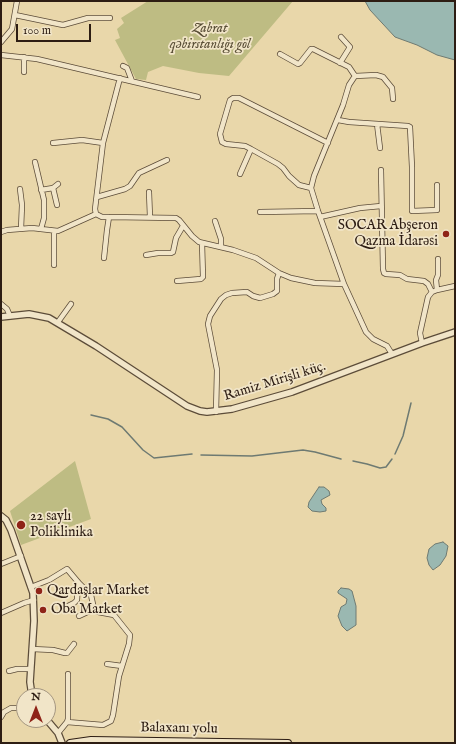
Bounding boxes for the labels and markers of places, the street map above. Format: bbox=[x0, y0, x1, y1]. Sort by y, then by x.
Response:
place label: SOCAR Abşeron Qazma İdarəsi bbox=[338, 218, 438, 250]
marker: SOCAR Abşeron Qazma İdarəsi bbox=[441, 229, 451, 239]
place label: 22 saylı Poliklinika bbox=[30, 509, 93, 542]
marker: 22 saylı Poliklinika bbox=[15, 519, 27, 531]
place label: Qardaşlar Market bbox=[47, 583, 149, 599]
marker: Qardaşlar Market bbox=[34, 586, 44, 596]
place label: Oba Market bbox=[51, 602, 122, 618]
marker: Oba Market bbox=[38, 605, 48, 615]

